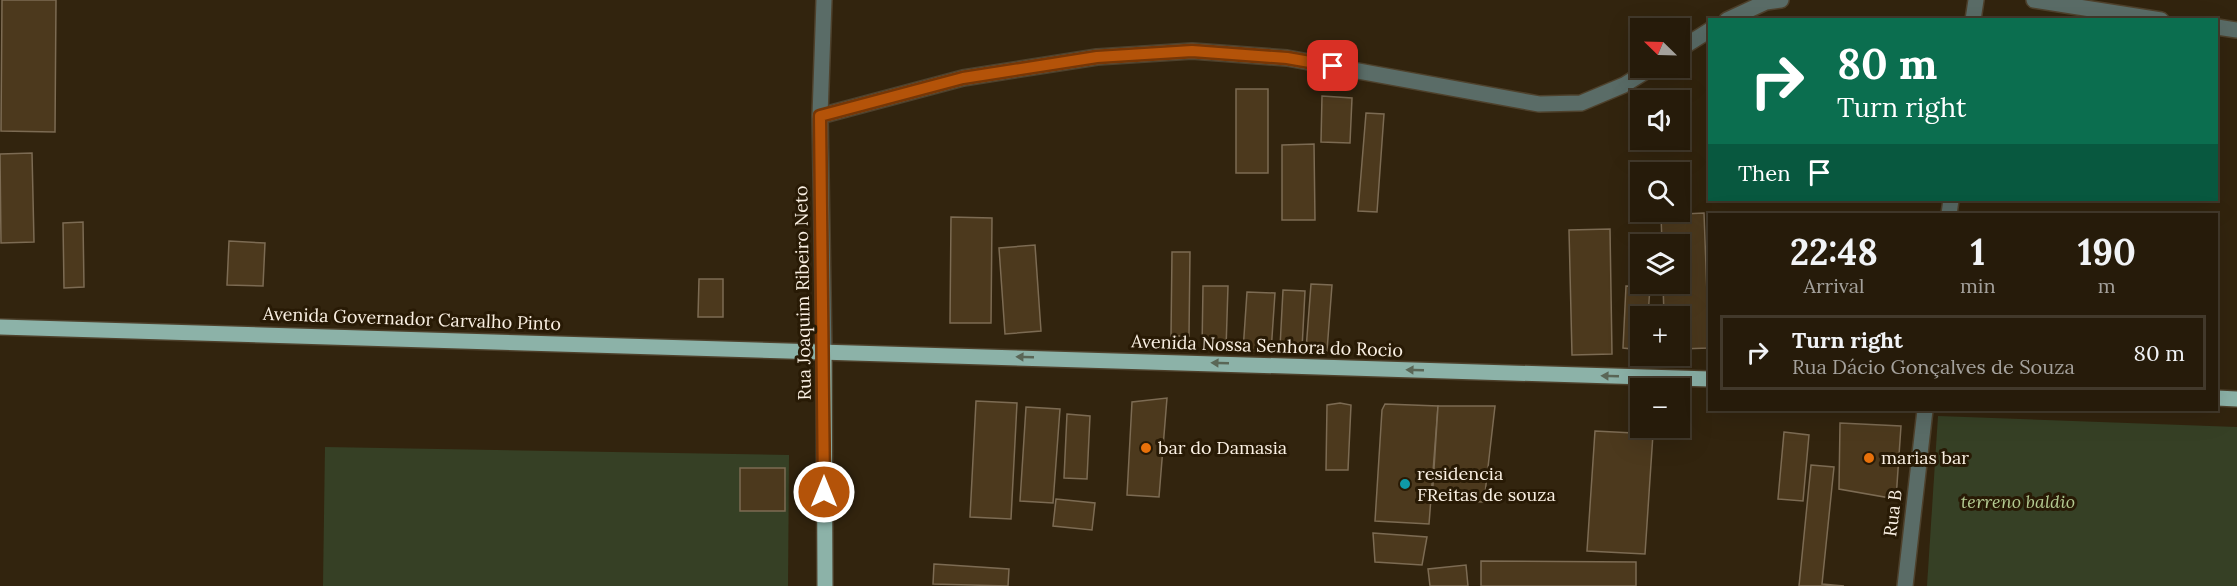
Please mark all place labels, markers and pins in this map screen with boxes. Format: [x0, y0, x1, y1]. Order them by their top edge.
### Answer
pin [1307, 40, 1358, 91]
place label: bar do Damasia [1158, 436, 1287, 459]
marker: bar do Damasia [1139, 441, 1153, 455]
place label: marias bar [1881, 446, 1969, 469]
marker: marias bar [1862, 451, 1876, 465]
place label: residencia FReitas de souza [1417, 462, 1556, 506]
marker: residencia FReitas de souza [1398, 477, 1412, 491]

